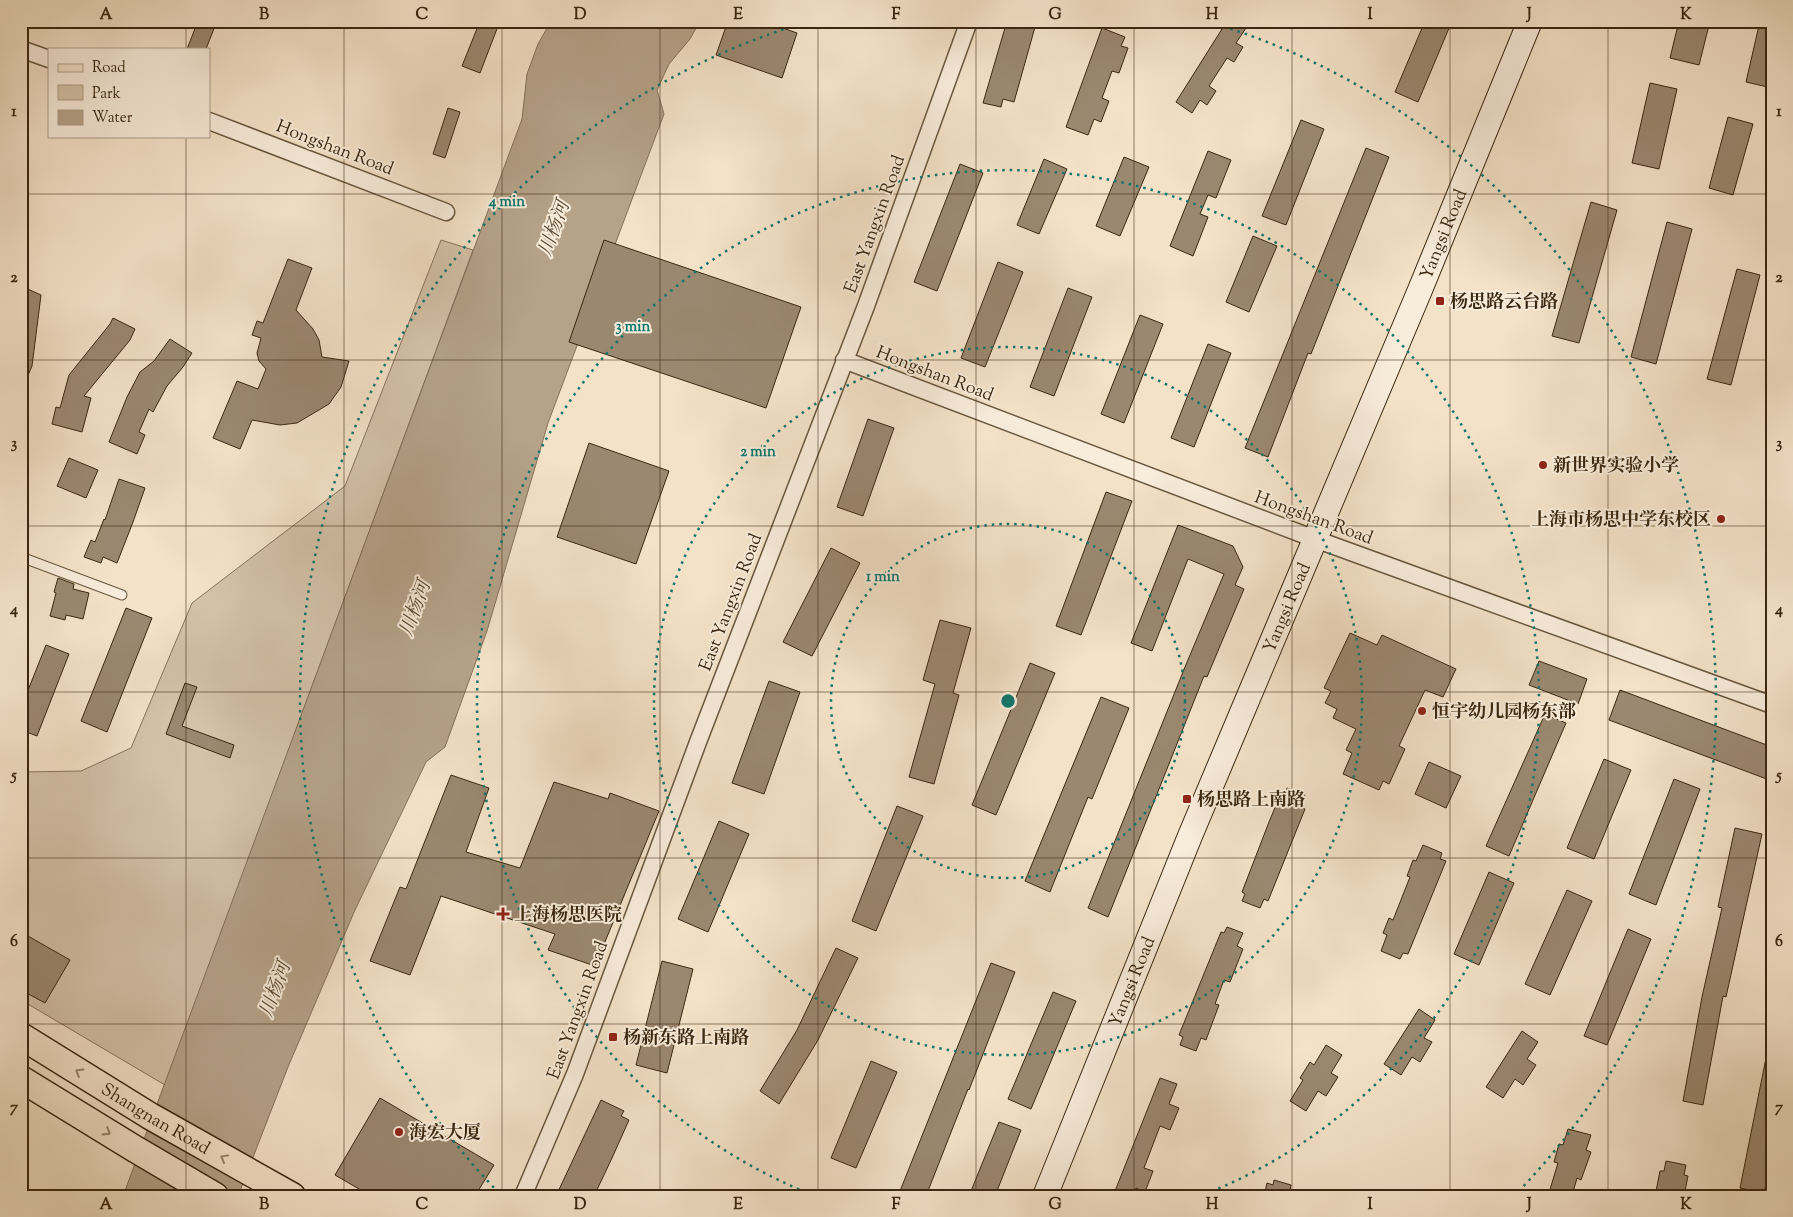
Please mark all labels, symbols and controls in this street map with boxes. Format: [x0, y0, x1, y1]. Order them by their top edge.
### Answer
text: A [100, 4, 113, 27]
text: B [259, 4, 269, 27]
text: C [416, 4, 429, 27]
text: D [574, 4, 587, 27]
text: E [733, 4, 743, 27]
text: F [892, 4, 901, 27]
text: G [1048, 4, 1062, 27]
text: H [1206, 4, 1219, 27]
text: I [1367, 4, 1373, 27]
text: J [1525, 4, 1532, 27]
text: K [1680, 4, 1692, 27]
legend [48, 48, 210, 138]
text: Road [92, 58, 126, 79]
text: Park [92, 84, 121, 105]
text: 1 [11, 101, 17, 124]
text: 1 [1776, 101, 1782, 124]
text: Water [92, 108, 133, 129]
street label: Hongshan Road [272, 114, 397, 183]
street label: East Yangxin Road [839, 152, 913, 297]
street label: Yangsi Road [1415, 186, 1475, 284]
text: 4 min [488, 192, 525, 213]
water label: 川杨河 [533, 195, 579, 260]
text: 2 [10, 267, 18, 290]
text: 2 [1775, 267, 1783, 290]
place label: 杨思路云台路 [1450, 290, 1558, 316]
marker: 杨思路云台路 [1434, 295, 1446, 307]
text: 3 min [616, 317, 651, 338]
street label: Hongshan Road [872, 340, 997, 409]
text: 3 [11, 433, 18, 456]
text: 3 [1776, 433, 1783, 456]
text: 2 min [740, 442, 776, 463]
place label: 新世界实验小学 [1553, 454, 1679, 480]
marker: 新世界实验小学 [1537, 459, 1549, 471]
street label: Hongshan Road [1251, 485, 1376, 552]
place label: 上海市杨思中学东校区 [1531, 508, 1711, 534]
marker: 上海市杨思中学东校区 [1715, 513, 1727, 525]
street label: East Yangxin Road [694, 530, 770, 675]
street label: Yangsi Road [1258, 559, 1319, 657]
text: 1 min [866, 567, 900, 588]
water label: 川杨河 [394, 575, 440, 640]
text: 4 [9, 599, 18, 622]
text: 4 [1774, 599, 1783, 622]
centre of rings [999, 692, 1017, 710]
place label: 恒宇幼儿园杨东部 [1432, 700, 1576, 726]
marker: 恒宇幼儿园杨东部 [1416, 705, 1428, 717]
text: 5 [9, 765, 17, 788]
text: 5 [1774, 765, 1782, 788]
place label: 杨思路上南路 [1197, 788, 1305, 814]
marker: 杨思路上南路 [1181, 793, 1193, 805]
place label: 上海杨思医院 [514, 903, 622, 929]
marker: 上海杨思医院 [496, 907, 510, 921]
text: 6 [10, 931, 18, 954]
text: 6 [1775, 931, 1783, 954]
street label: Yangsi Road [1103, 933, 1163, 1032]
street label: East Yangxin Road [542, 938, 616, 1083]
water label: 川杨河 [254, 956, 300, 1021]
place label: 杨新东路上南路 [623, 1026, 749, 1052]
marker: 杨新东路上南路 [607, 1031, 619, 1043]
one-way arrow [76, 1069, 85, 1078]
street label: Shangnan Road [95, 1078, 214, 1162]
text: 7 [10, 1097, 19, 1120]
text: 7 [1775, 1097, 1784, 1120]
place label: 海宏大厦 [409, 1121, 481, 1147]
one-way arrow [102, 1125, 111, 1135]
marker: 海宏大厦 [393, 1126, 405, 1138]
one-way arrow [221, 1154, 230, 1164]
text: A [100, 1194, 113, 1217]
text: B [259, 1194, 269, 1217]
text: C [416, 1194, 429, 1217]
text: D [574, 1194, 587, 1217]
text: E [733, 1194, 743, 1217]
text: F [892, 1194, 901, 1217]
text: G [1048, 1194, 1062, 1217]
text: H [1206, 1194, 1219, 1217]
text: I [1367, 1194, 1373, 1217]
text: J [1525, 1194, 1532, 1217]
text: K [1680, 1194, 1692, 1217]

